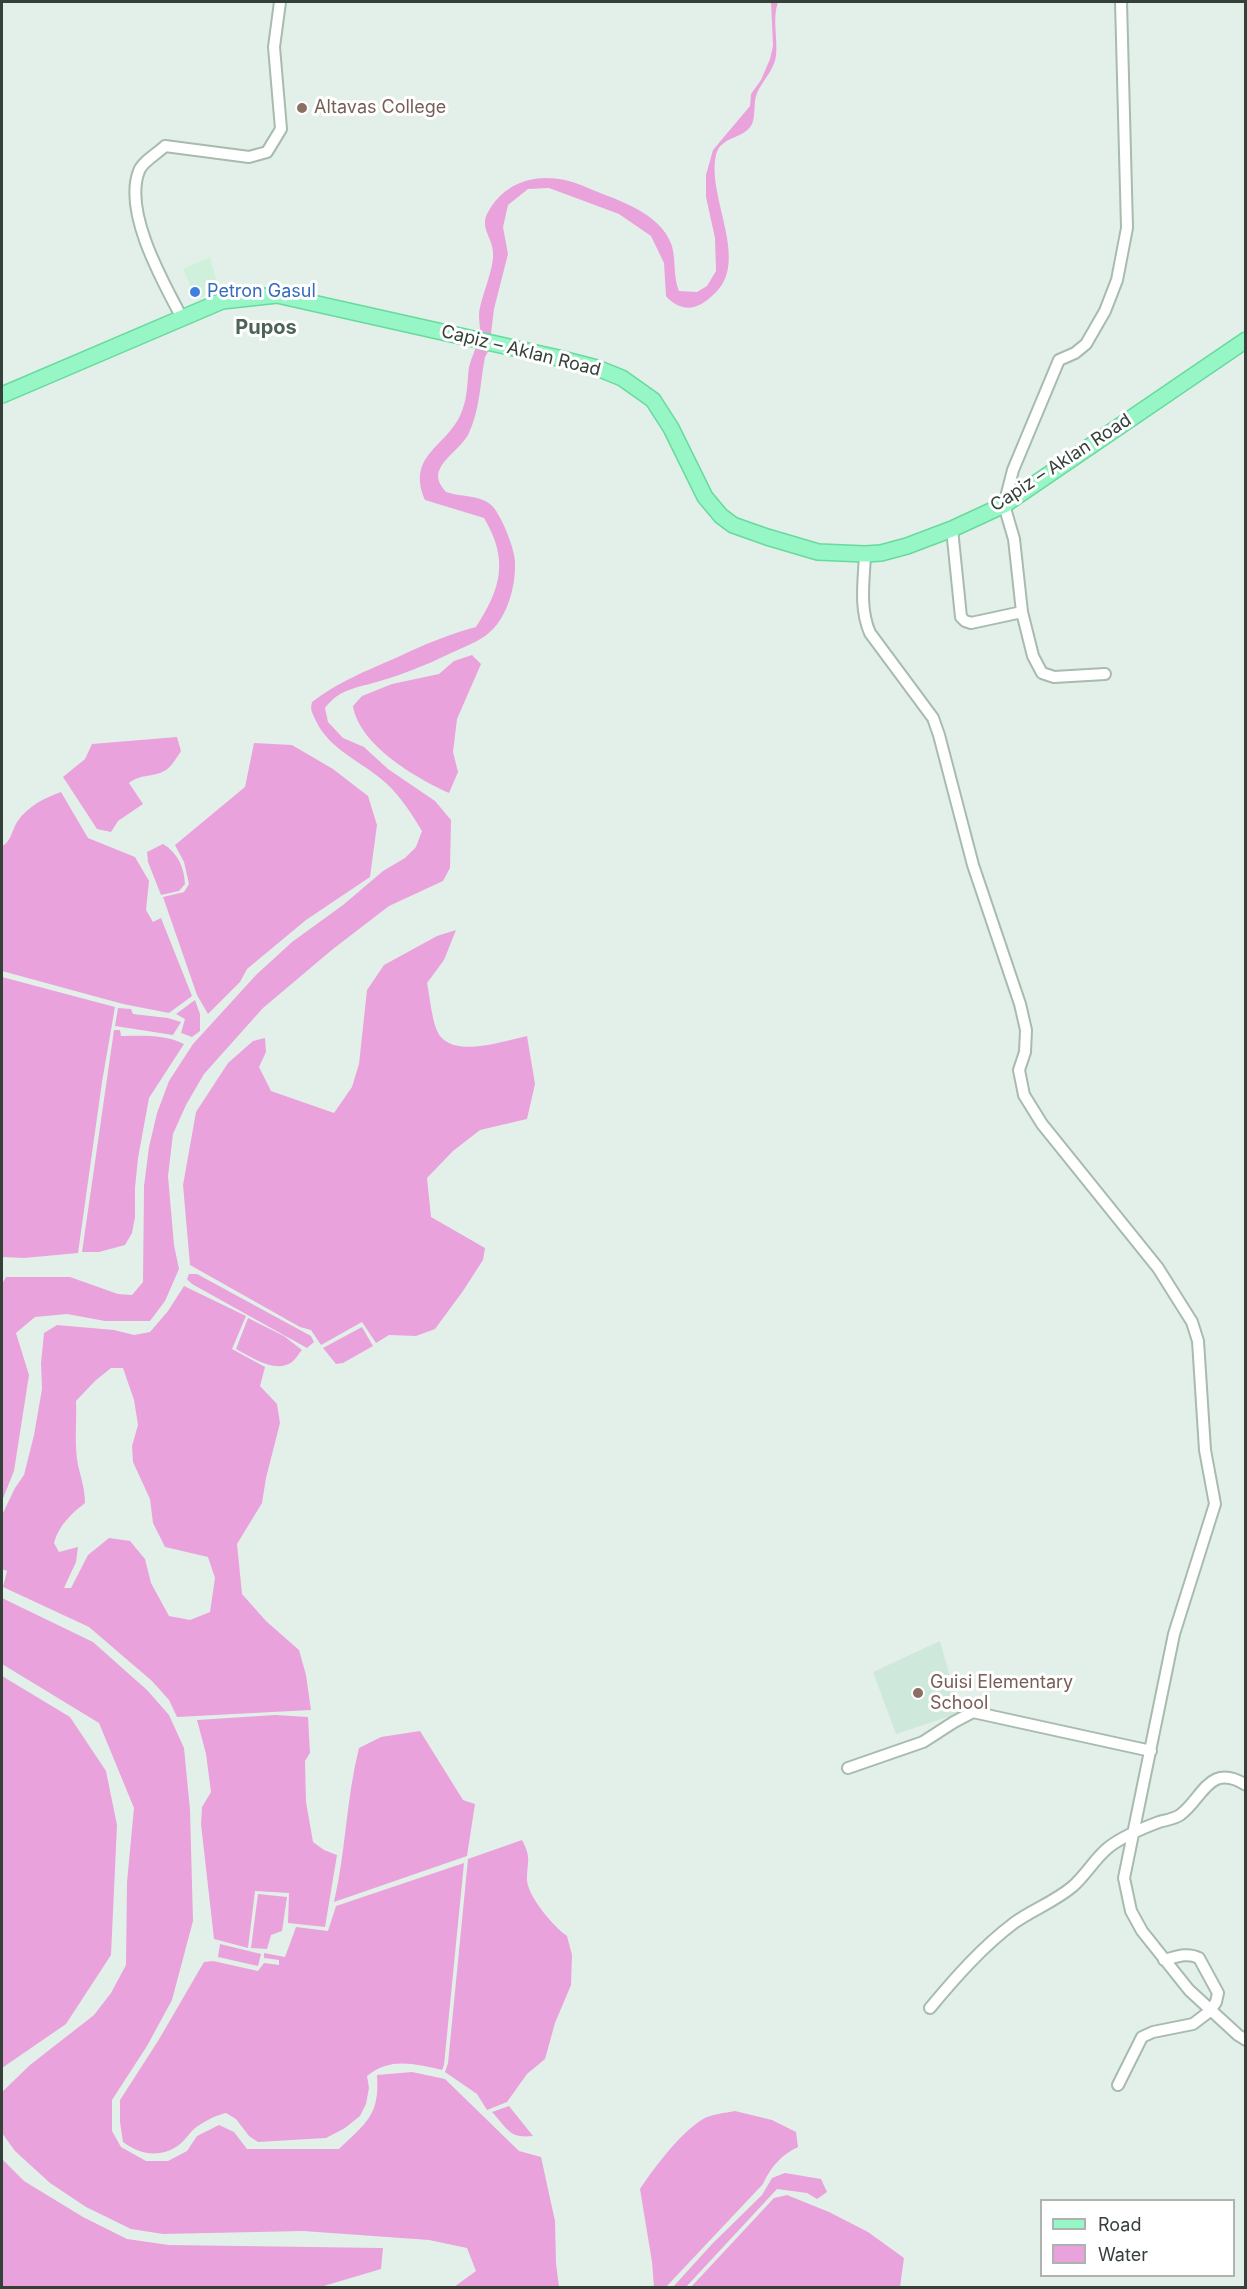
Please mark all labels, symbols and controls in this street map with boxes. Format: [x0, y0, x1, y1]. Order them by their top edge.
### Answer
place label: Altavas College [314, 97, 446, 119]
marker: Altavas College [295, 101, 309, 115]
place label: Petron Gasul [207, 281, 316, 303]
marker: Petron Gasul [188, 285, 202, 299]
district label: Pupos [235, 316, 297, 340]
street label: Capiz – Aklan Road [439, 321, 603, 381]
street label: Capiz – Aklan Road [987, 409, 1135, 517]
place label: Guisi Elementary School [930, 1672, 1073, 1714]
marker: Guisi Elementary School [911, 1686, 925, 1700]
legend [1040, 2199, 1235, 2277]
text: Road [1098, 2214, 1141, 2235]
text: Water [1098, 2244, 1148, 2265]

